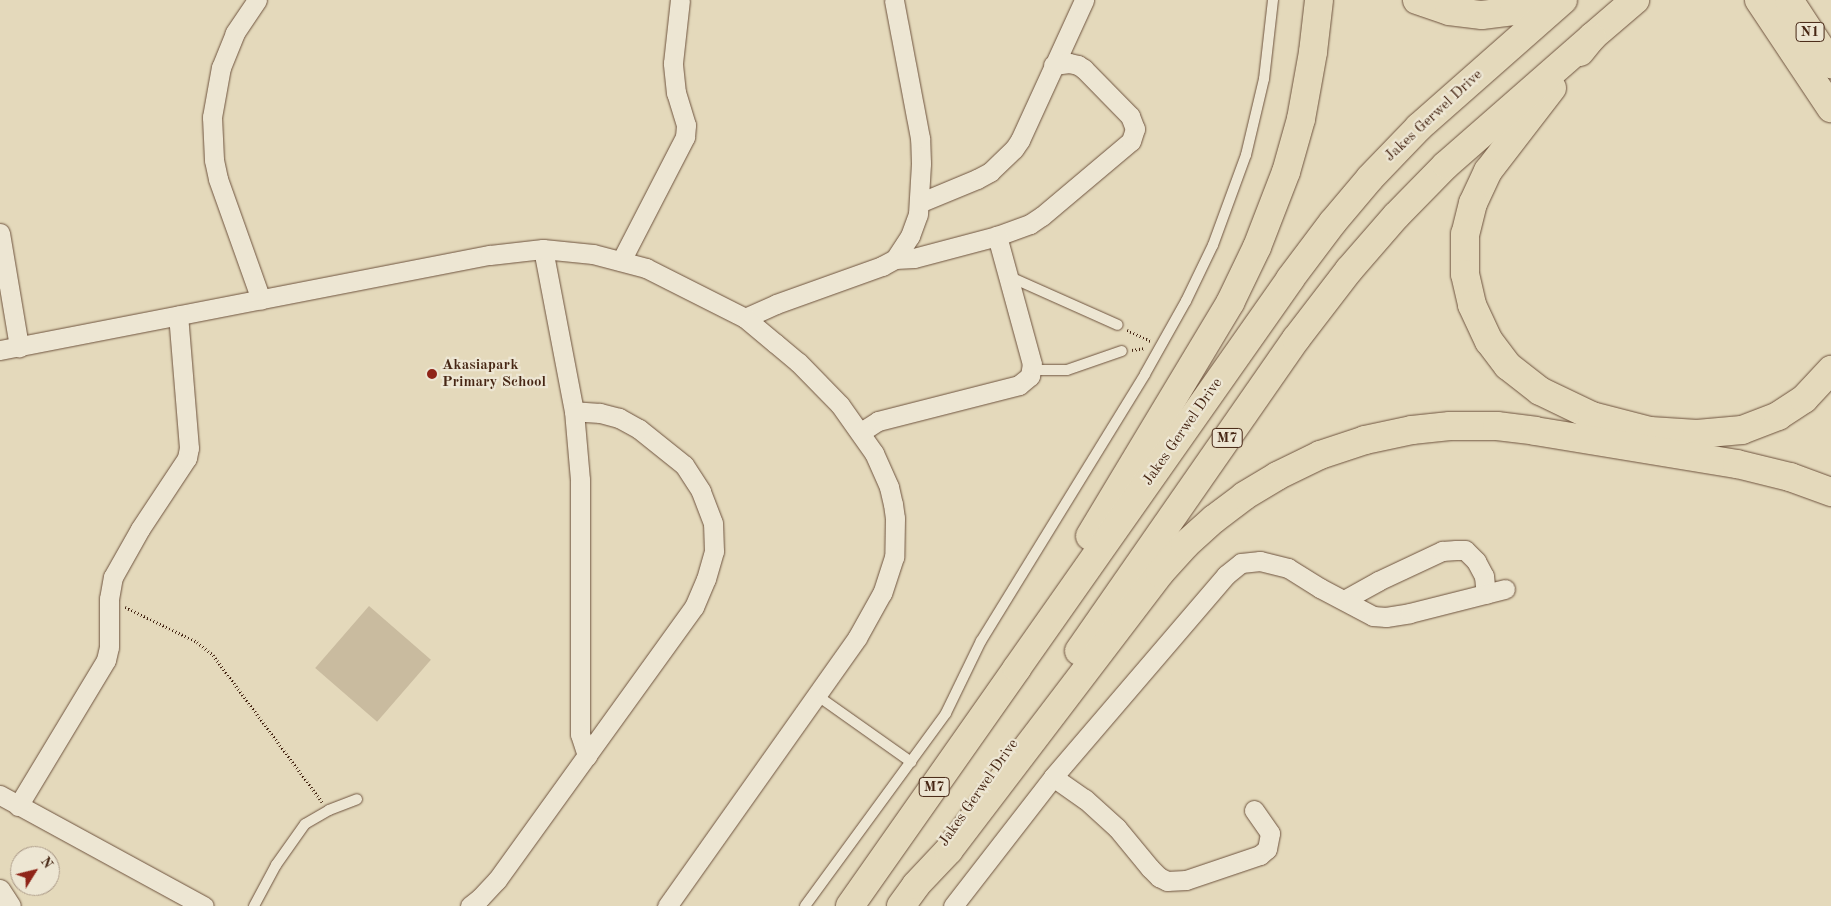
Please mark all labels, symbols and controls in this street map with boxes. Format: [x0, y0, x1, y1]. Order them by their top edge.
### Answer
road number: N1 [1795, 21, 1825, 44]
street label: Jakes Gerwel Drive [1381, 66, 1487, 166]
place label: Akasiapark Primary School [442, 356, 546, 391]
marker: Akasiapark Primary School [426, 368, 438, 380]
street label: Jakes Gerwel Drive [1139, 375, 1227, 489]
road number: M7 [1211, 426, 1243, 449]
street label: Jakes Gerwel Drive [935, 736, 1023, 850]
road number: M7 [918, 776, 950, 799]
north arrow [10, 846, 60, 896]
text: N [38, 854, 55, 871]

